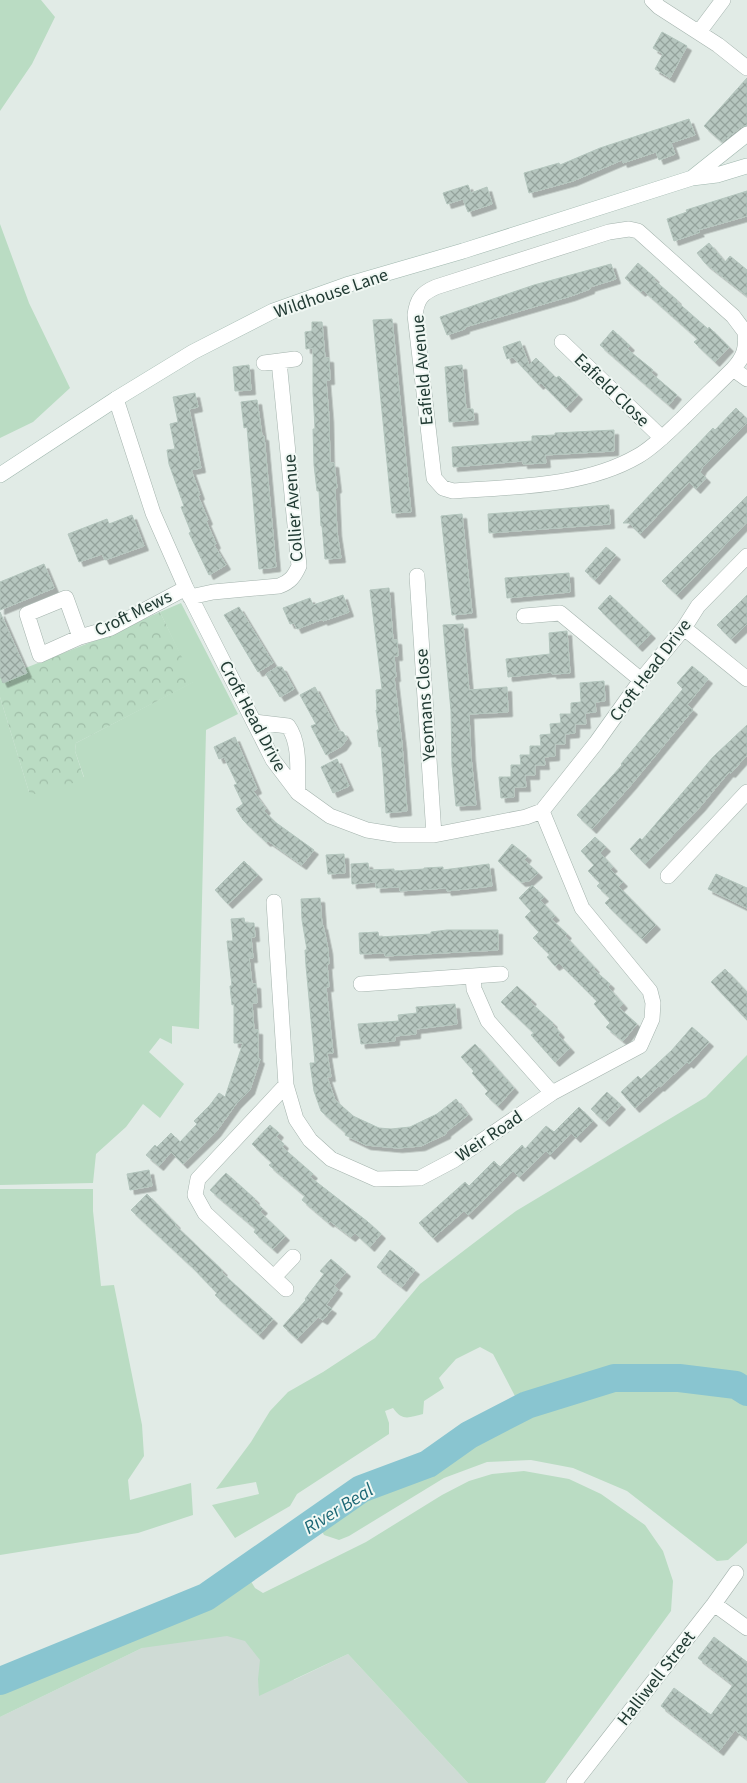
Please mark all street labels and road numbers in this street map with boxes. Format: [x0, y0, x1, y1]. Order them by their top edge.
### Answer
street label: Wildhouse Lane [271, 262, 392, 325]
street label: Eafield Avenue [405, 314, 440, 426]
street label: Eafield Close [568, 348, 655, 433]
street label: Collier Avenue [277, 453, 310, 563]
street label: Croft Mews [90, 584, 176, 643]
street label: Croft Head Drive [604, 614, 697, 727]
street label: Yeomans Close [409, 648, 442, 763]
street label: Croft Head Drive [213, 656, 292, 776]
street label: Weir Road [451, 1105, 528, 1168]
street label: Halliwell Street [611, 1626, 701, 1731]

